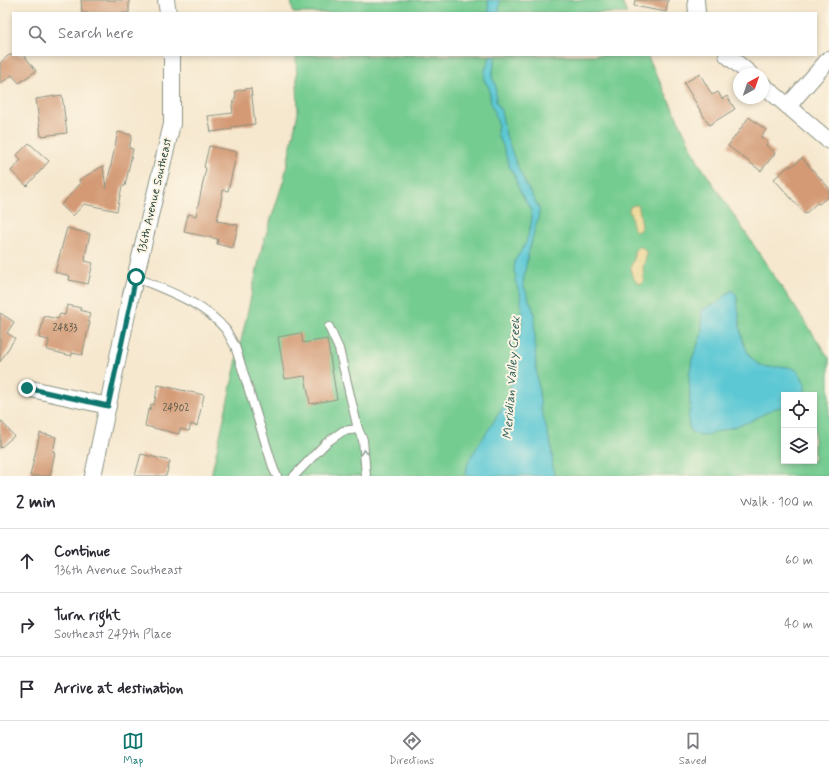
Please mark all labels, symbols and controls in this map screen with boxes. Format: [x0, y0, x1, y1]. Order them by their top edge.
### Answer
search box [12, 12, 817, 56]
icon: search [26, 23, 48, 45]
text: Search here [58, 24, 134, 44]
north arrow [733, 68, 769, 104]
street label: 136th Avenue Southeast [134, 136, 176, 256]
route start [127, 268, 145, 286]
water label: Meridian Valley Creek [499, 315, 525, 440]
house number: 24833 [52, 322, 78, 335]
route end [18, 379, 36, 397]
map controls [781, 392, 817, 464]
button: locate [781, 392, 817, 428]
house number: 24902 [162, 402, 190, 415]
button: layers [781, 428, 817, 464]
one-way arrow [360, 449, 369, 455]
text: 2 min [16, 491, 56, 513]
text: Walk · 100 m [740, 494, 813, 511]
text: Continue [54, 542, 110, 562]
icon: ahead [16, 550, 38, 572]
text: 60 m [785, 552, 813, 569]
text: 136th Avenue Southeast [54, 562, 182, 579]
text: Turn right [54, 606, 121, 626]
icon: right [16, 614, 38, 636]
text: 40 m [784, 616, 813, 633]
text: Southeast 249th Place [54, 626, 172, 643]
icon: arrive [16, 678, 38, 700]
text: Arrive at destination [54, 679, 183, 699]
tab: Map [122, 730, 144, 768]
tab: Directions [389, 730, 434, 768]
tab: Saved [679, 730, 707, 768]

